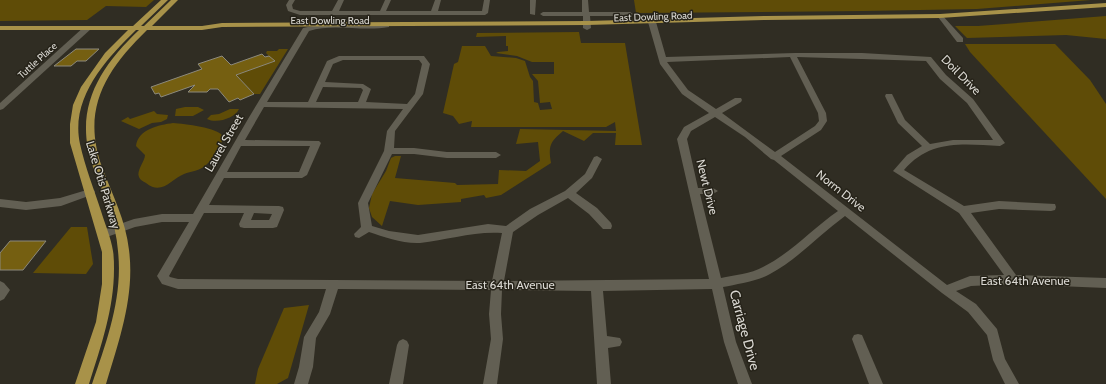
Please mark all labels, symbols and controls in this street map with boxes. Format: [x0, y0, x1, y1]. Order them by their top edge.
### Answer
street label: East Dowling Road [613, 9, 693, 24]
street label: East Dowling Road [290, 14, 370, 27]
street label: Tuttle Place [15, 39, 60, 81]
street label: Doil Drive [938, 52, 984, 98]
street label: Laurel Street [201, 111, 246, 174]
street label: Lake Otis Parkway [83, 139, 124, 231]
street label: Newt Drive [693, 158, 722, 216]
street label: Norm Drive [814, 167, 869, 215]
street label: East 64th Avenue [980, 273, 1070, 288]
street label: East 64th Avenue [465, 277, 555, 292]
street label: Carriage Drive [726, 288, 764, 372]

